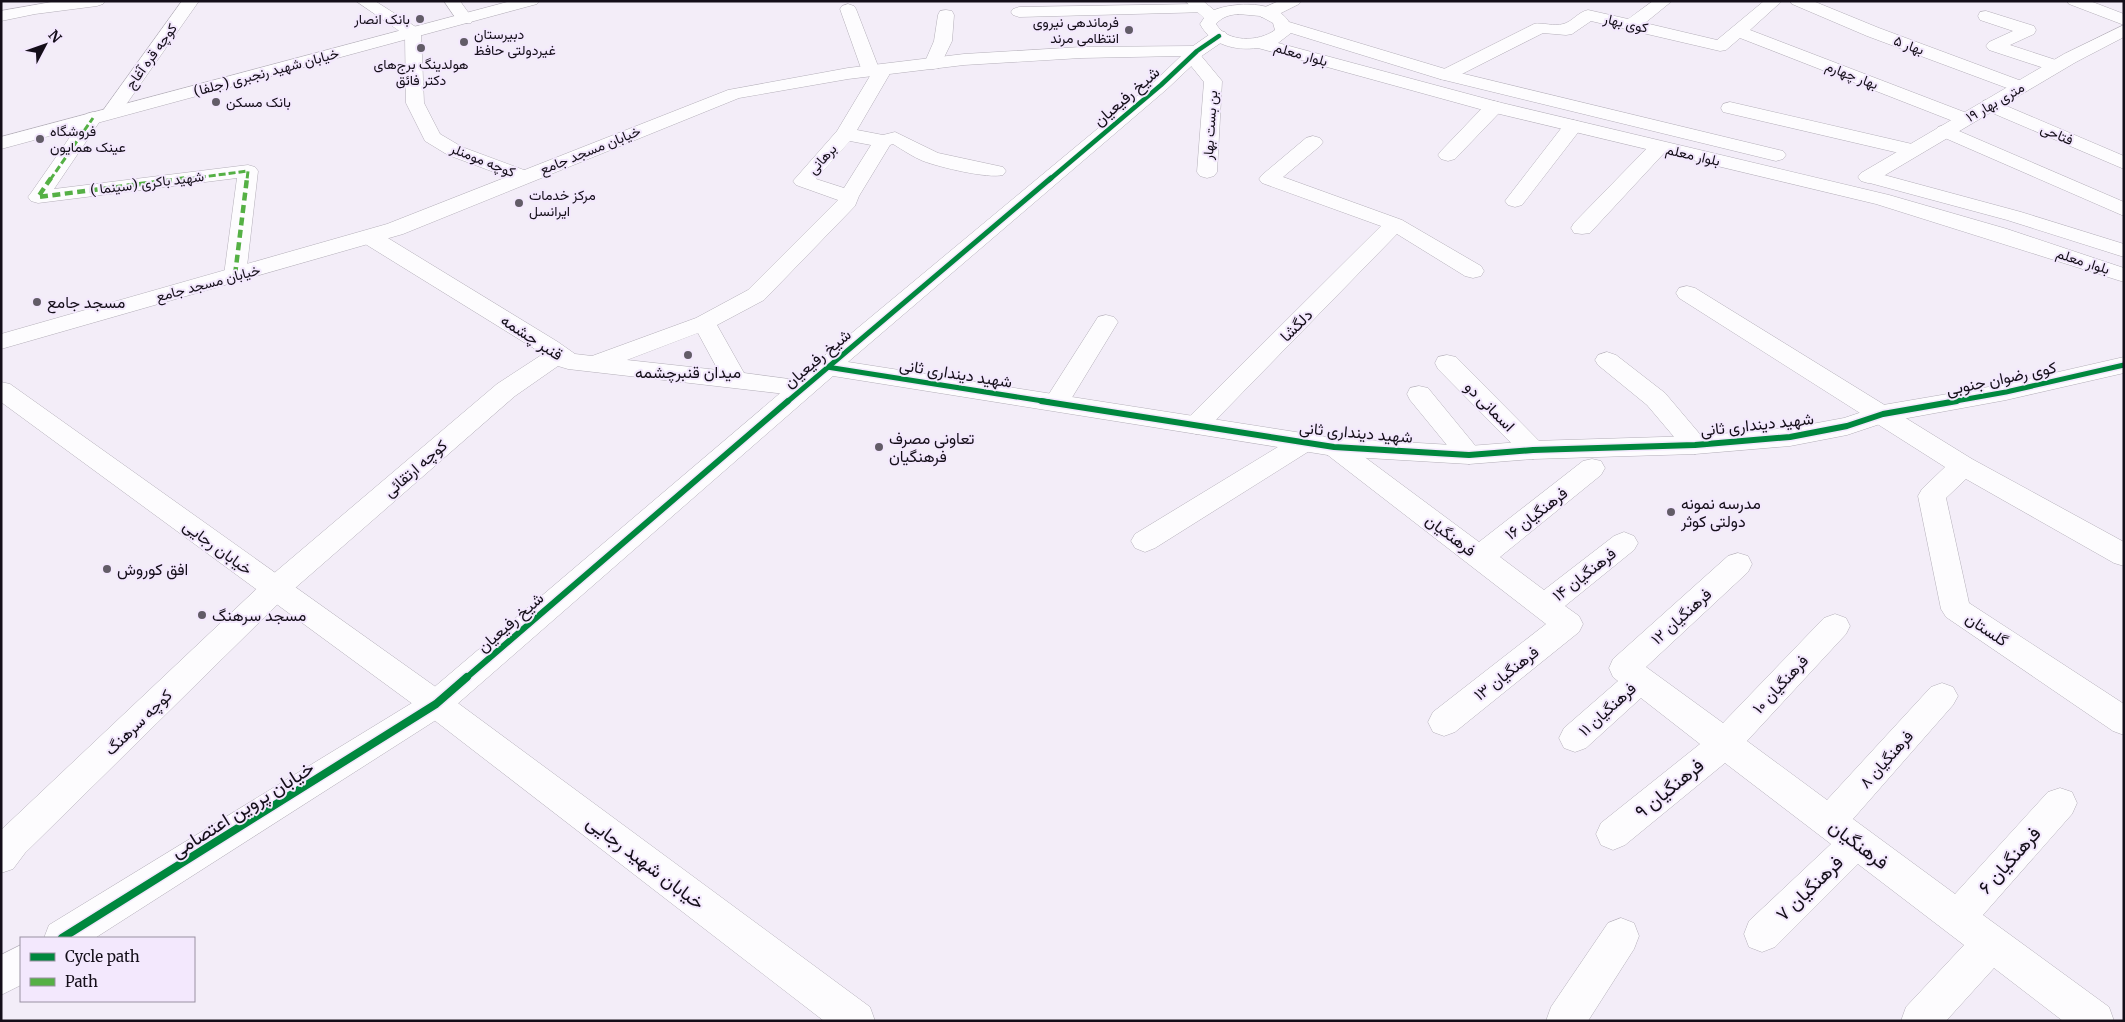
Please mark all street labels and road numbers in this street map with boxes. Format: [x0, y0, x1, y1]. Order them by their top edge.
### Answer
street label: کوی بهار [1601, 9, 1650, 37]
street label: کوچه قره آغاج [121, 20, 182, 93]
street label: بهار ۵ [1891, 31, 1927, 59]
street label: بلوار معلم [1272, 38, 1330, 70]
street label: خیابان شهید رنجبری (جلفا) [191, 44, 341, 100]
street label: بهار چهارم [1823, 57, 1881, 94]
street label: شیخ رفیعیان [1089, 62, 1165, 132]
street label: ۱۹ متری بهار [1962, 78, 2028, 126]
street label: بن بست بهار [1199, 90, 1221, 161]
street label: فتاحی [2038, 119, 2076, 149]
street label: خیابان مسجد جامع [537, 122, 644, 180]
street label: کوچه مومنلر [447, 139, 518, 182]
street label: برهانی [804, 140, 840, 178]
street label: بلوار معلم [1664, 140, 1722, 170]
street label: شهید باکری (سینما ) [89, 167, 205, 199]
street label: بلوار معلم [2054, 244, 2112, 278]
street label: خیابان مسجد جامع [154, 260, 263, 308]
street label: دلگشا [1275, 304, 1317, 346]
street label: قنبر چشمه [496, 310, 567, 366]
street label: شیخ رفیعیان [779, 324, 856, 393]
street label: شهید دینداری ثانی [898, 354, 1014, 393]
street label: کوی رضوان جنوبی [1944, 357, 2058, 400]
street label: اسمانی دو [1460, 377, 1519, 436]
street label: شهید دینداری ثانی [1699, 408, 1815, 441]
street label: شهید دینداری ثانی [1298, 417, 1414, 448]
street label: کوچه ارتقائی [379, 435, 452, 503]
street label: فرهنگیان ۱۶ [1501, 482, 1572, 544]
street label: فرهنگیان [1421, 510, 1480, 561]
street label: خیابان رجایی [179, 515, 257, 580]
street label: فرهنگیان ۱۴ [1548, 543, 1620, 606]
street label: فرهنگیان ۱۲ [1647, 584, 1716, 649]
street label: شیخ رفیعیان [473, 588, 549, 658]
street label: گلستان [1962, 608, 2012, 650]
street label: فرهنگیان ۱۳ [1470, 642, 1543, 705]
street label: فرهنگیان ۱۰ [1748, 651, 1813, 718]
street label: فرهنگیان ۱۱ [1574, 678, 1641, 741]
street label: کوچه سرهنگ [100, 685, 177, 761]
street label: فرهنگیان ۸ [1855, 726, 1918, 793]
street label: فرهنگیان ۹ [1629, 753, 1709, 823]
street label: خیابان پروین اعتصامی [166, 755, 319, 864]
street label: خیابان شهید رجایی [582, 810, 710, 914]
street label: فرهنگیان [1824, 814, 1894, 874]
street label: فرهنگیان ۶ [1973, 821, 2045, 899]
street label: فرهنگیان ۷ [1770, 850, 1848, 926]

